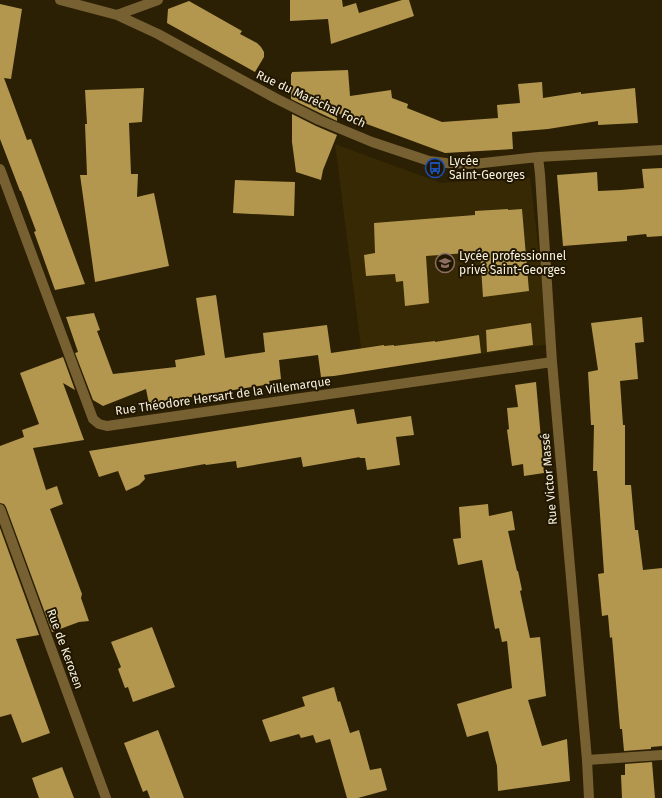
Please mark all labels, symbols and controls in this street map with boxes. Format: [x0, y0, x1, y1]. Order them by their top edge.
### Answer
street label: Rue du Maréchal Foch [254, 67, 368, 131]
place label: Lycée Saint-Georges [449, 154, 525, 182]
bus stop icon: Lycée Saint-Georges [424, 157, 446, 179]
place label: Lycée professionnel privé Saint-Georges [459, 249, 567, 277]
school or university icon: Lycée professionnel privé Saint-Georges [434, 252, 456, 274]
street label: Rue Théodore Hersart de la Villemarque [114, 374, 332, 418]
street label: Rue Victor Massé [538, 433, 560, 525]
street label: Rue de Kerozen [44, 607, 86, 691]

